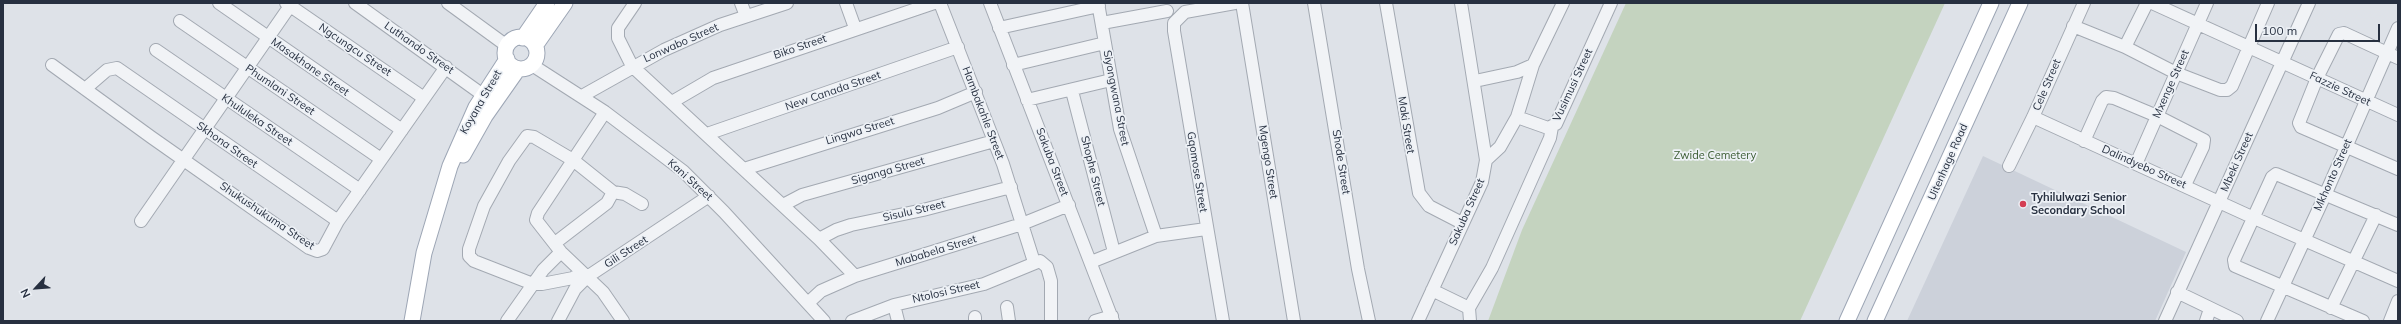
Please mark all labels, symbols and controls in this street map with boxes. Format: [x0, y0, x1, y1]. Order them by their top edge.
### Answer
scale bar [2257, 16, 2382, 42]
street label: Luthando Street [382, 19, 456, 77]
street label: Ngcungcu Street [316, 21, 394, 79]
street label: Lonwabo Street [641, 21, 721, 65]
text: 100 m [2262, 23, 2297, 38]
street label: Biko Street [772, 32, 828, 62]
street label: Masakhane Street [268, 35, 352, 99]
street label: Vusimusi Street [1550, 46, 1596, 124]
street label: Mxenge Street [2150, 48, 2192, 120]
street label: Siyongwana Street [1100, 49, 1132, 147]
street label: Cele Street [2030, 57, 2064, 113]
street label: Phumlani Street [243, 62, 317, 118]
street label: Hambakahle Street [959, 65, 1007, 161]
street label: Koyana Street [457, 68, 505, 136]
street label: New Canada Street [784, 68, 882, 114]
street label: Fazzie Street [2307, 69, 2373, 109]
street label: Khululeka Street [219, 91, 295, 149]
street label: Maki Street [1395, 96, 1417, 154]
street label: Lingwa Street [824, 114, 896, 148]
street label: Skhona Street [194, 119, 260, 171]
street label: Uitenhage Road [1925, 122, 1971, 202]
street label: Mgengo Street [1256, 124, 1280, 200]
street label: Sakuba Street [1033, 126, 1071, 198]
street label: Shode Street [1329, 129, 1353, 195]
street label: Mbeki Street [2218, 130, 2256, 194]
street label: Gqomose Street [1184, 131, 1210, 213]
street label: Shophe Street [1078, 135, 1108, 207]
street label: Mkhonto Street [2311, 137, 2355, 213]
street label: Dalindyebo Street [2100, 142, 2188, 192]
park label: Zwide Cemetery [1674, 149, 1756, 163]
street label: Siganga Street [850, 154, 926, 188]
street label: Kani Street [665, 156, 715, 204]
street label: Sakuba Street [1446, 176, 1488, 248]
street label: Shukushukuma Street [217, 179, 317, 253]
place label: Tyhilulwazi Senior Secondary School [2031, 191, 2126, 217]
street label: Sisulu Street [882, 197, 946, 225]
marker: Tyhilulwazi Senior Secondary School [2018, 199, 2028, 209]
street label: Mababela Street [894, 232, 978, 270]
street label: Gili Street [602, 233, 650, 271]
north arrow [16, 268, 56, 308]
street label: Ntolosi Street [911, 278, 981, 306]
text: N [17, 286, 33, 300]

